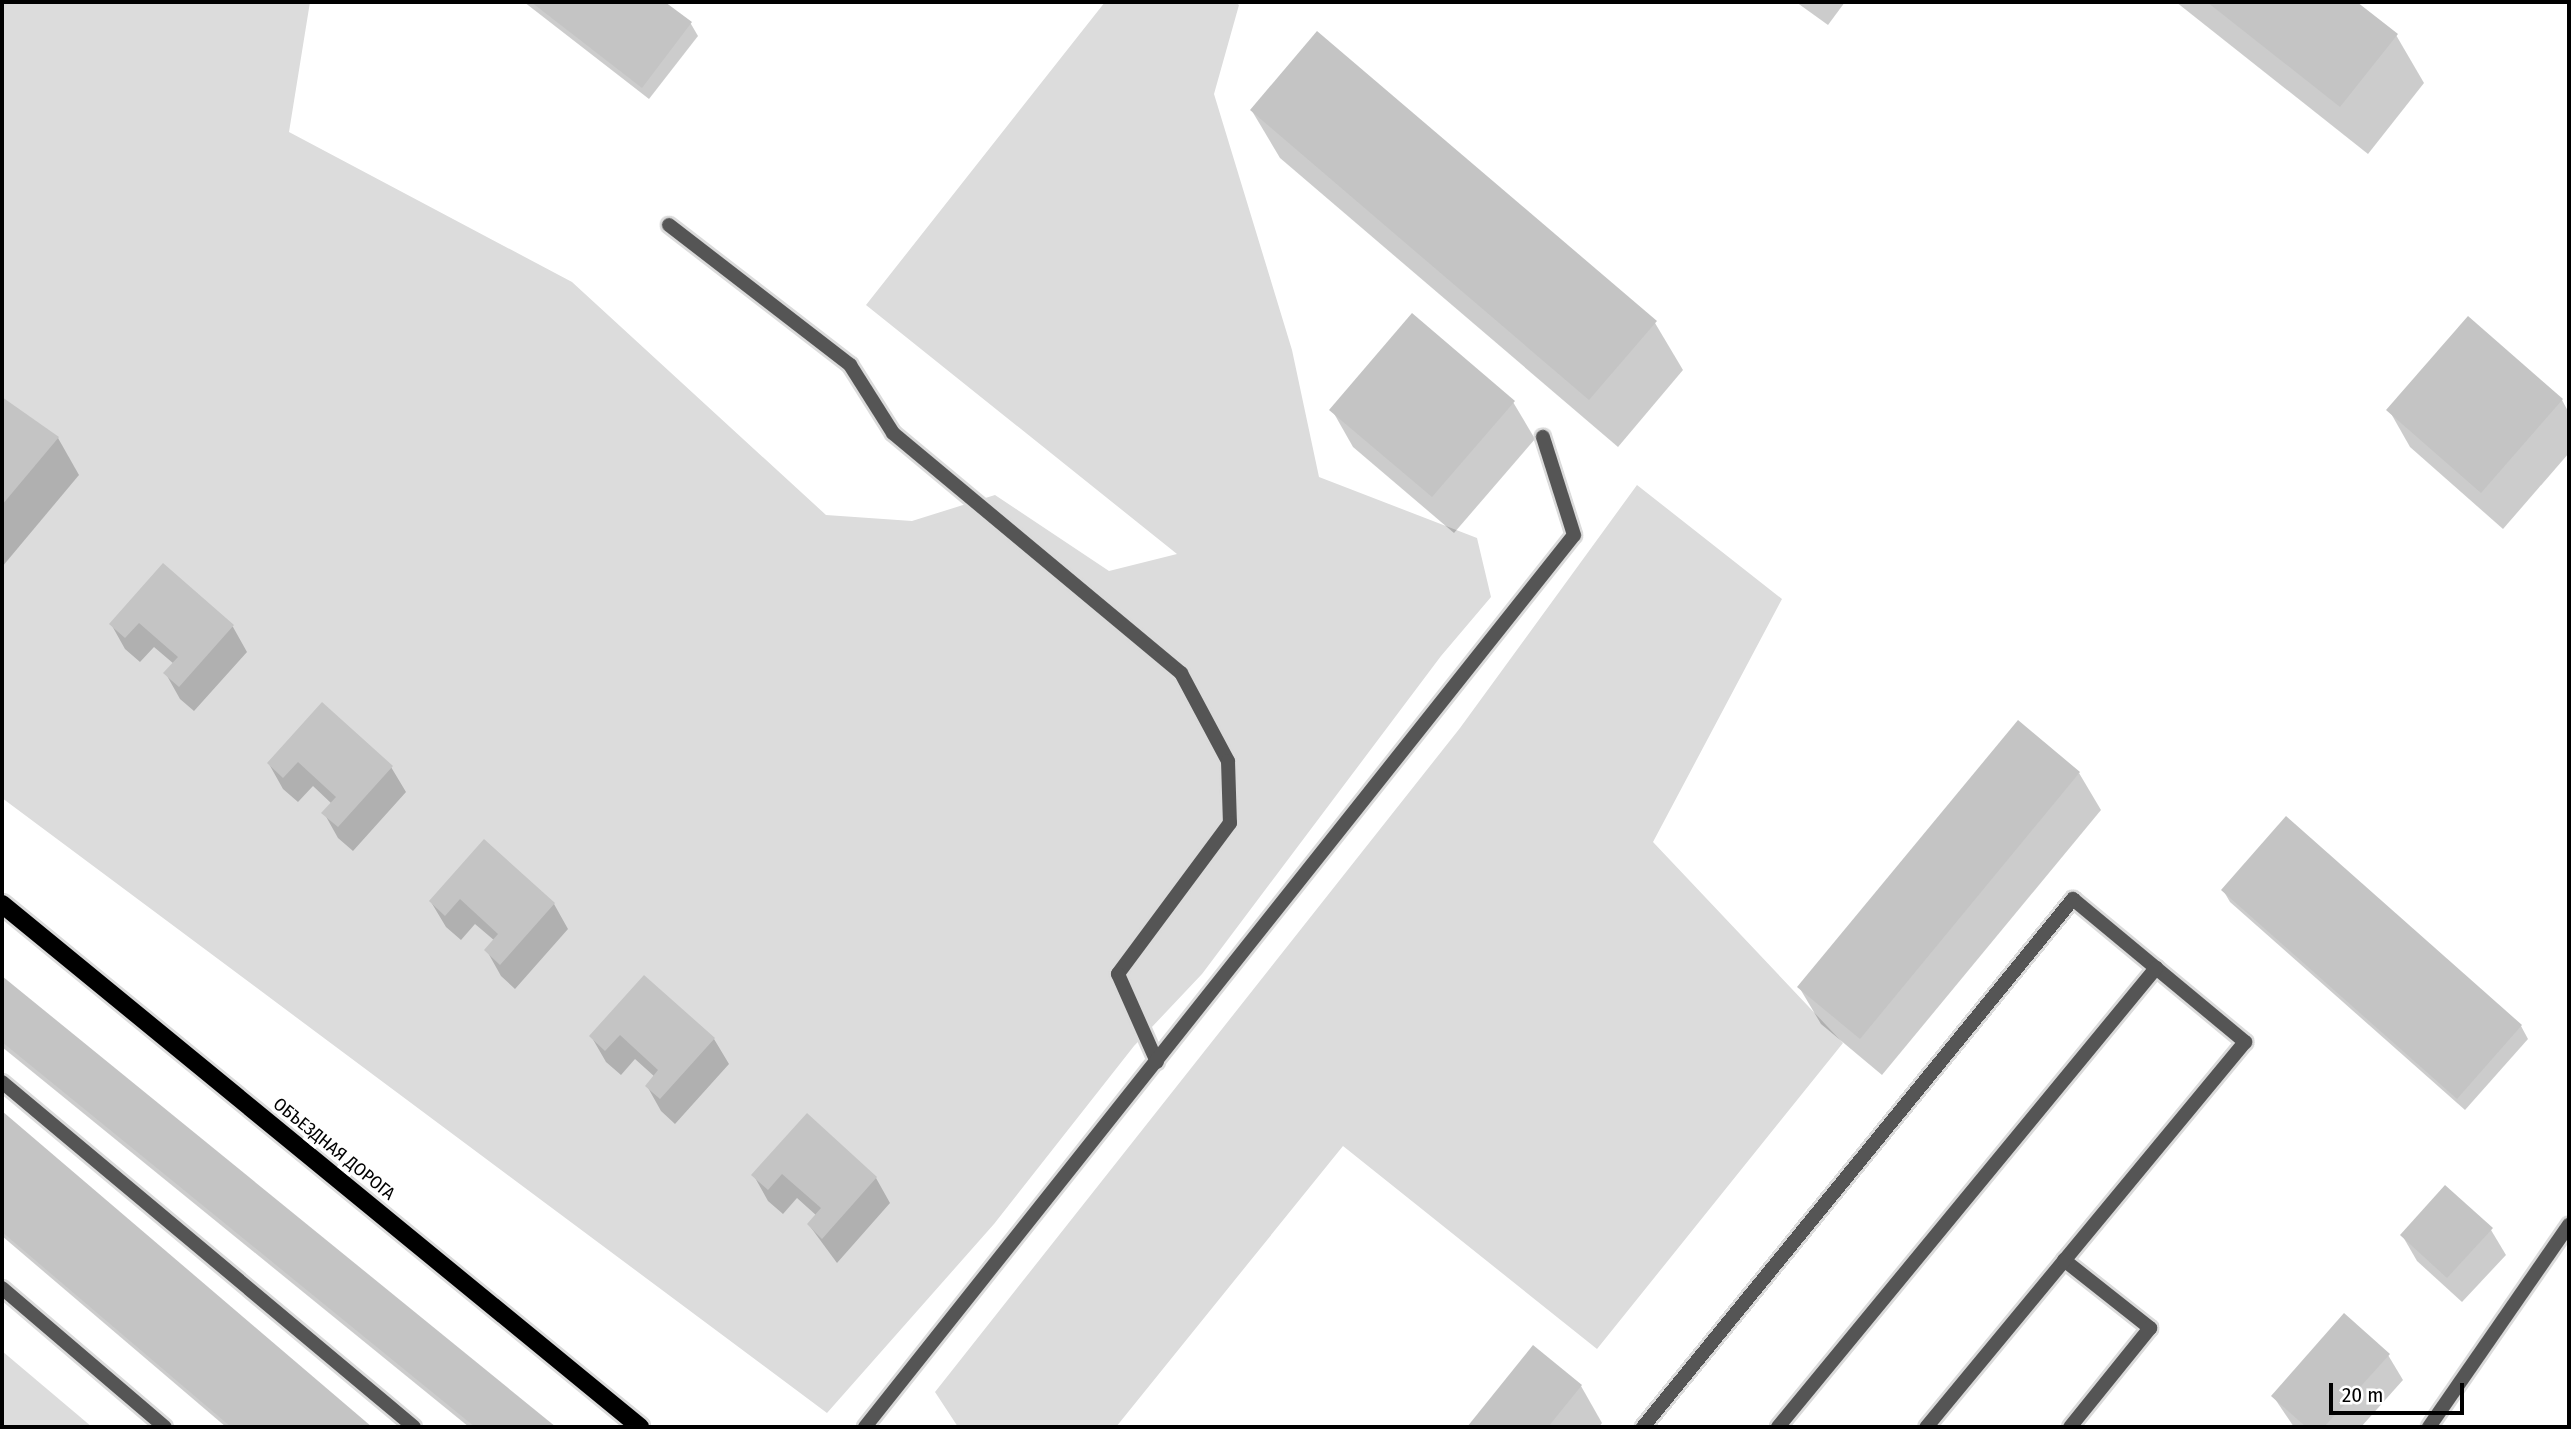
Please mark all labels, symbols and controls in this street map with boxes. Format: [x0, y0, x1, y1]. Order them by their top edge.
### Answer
street label: ОБЪЕЗДНАЯ ДОРОГА [269, 1093, 399, 1205]
scale bar [2333, 1370, 2468, 1414]
text: 20 m [2342, 1382, 2383, 1408]

